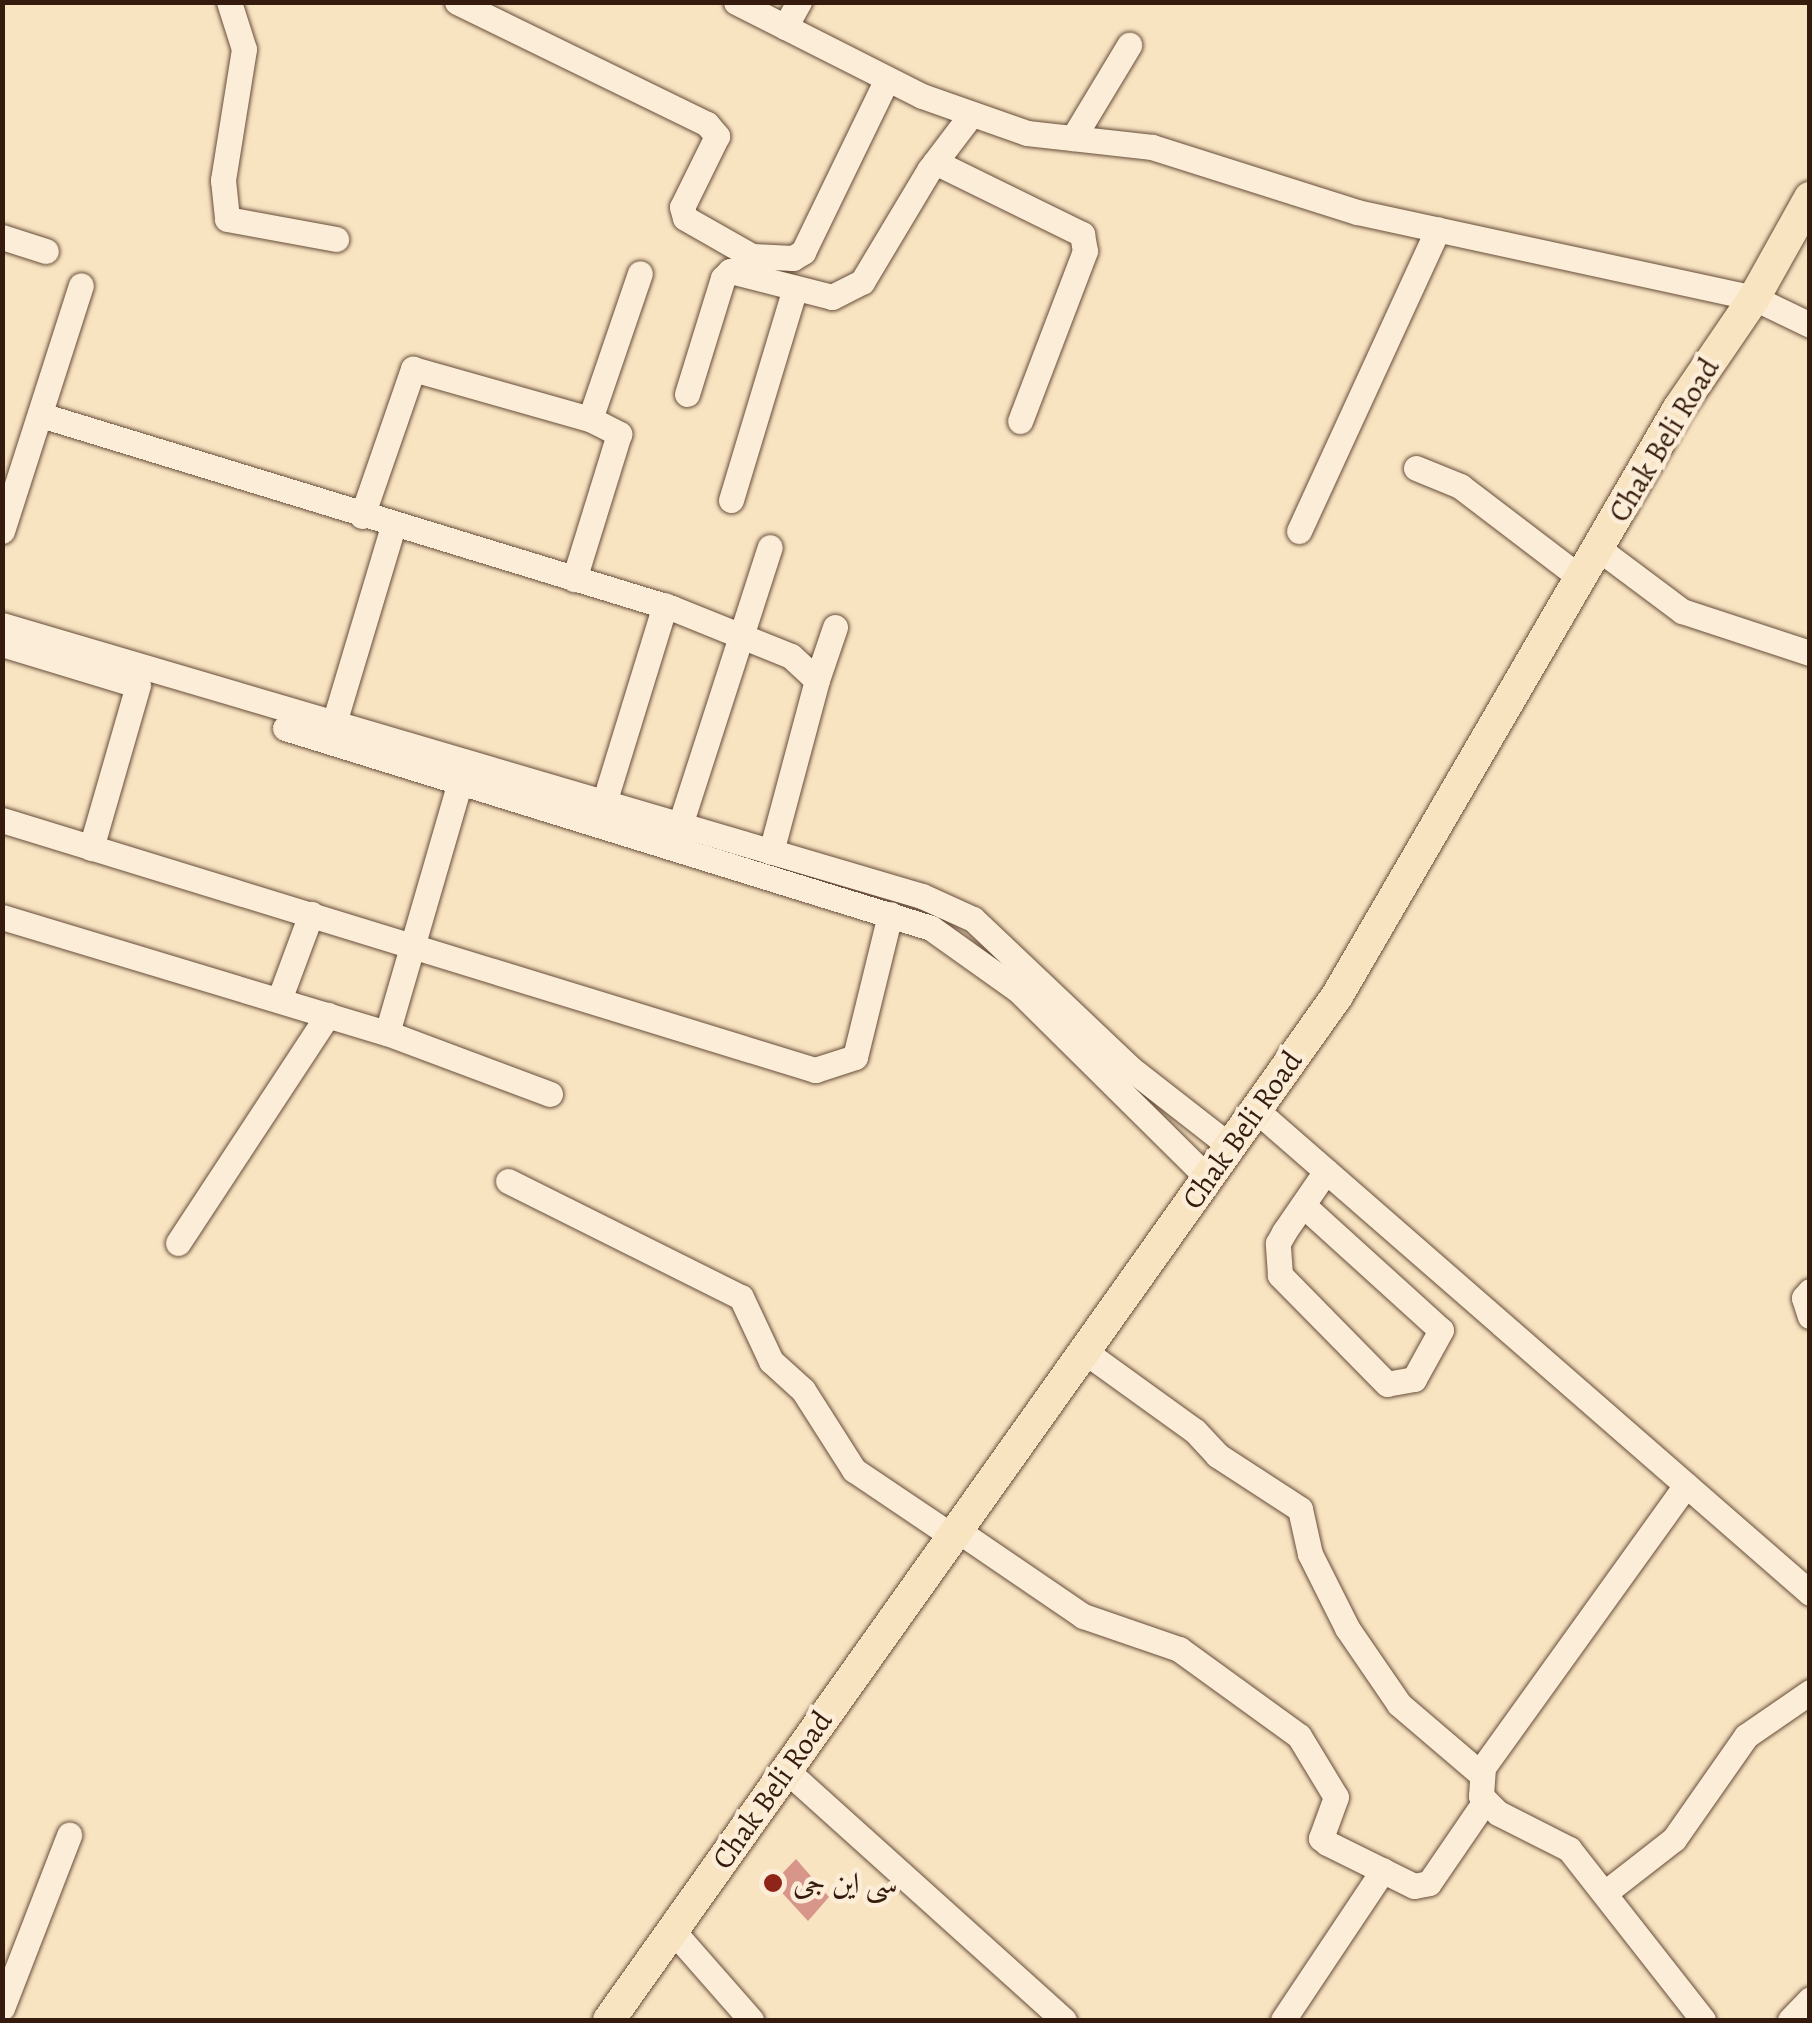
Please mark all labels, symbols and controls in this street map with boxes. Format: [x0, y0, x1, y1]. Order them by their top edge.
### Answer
street label: Chak Beli Road [1601, 352, 1727, 528]
street label: Chak Beli Road [1174, 1044, 1310, 1216]
street label: Chak Beli Road [704, 1704, 840, 1876]
place label: سی این جی [793, 1865, 898, 1901]
marker: سی این جی [762, 1872, 784, 1894]

